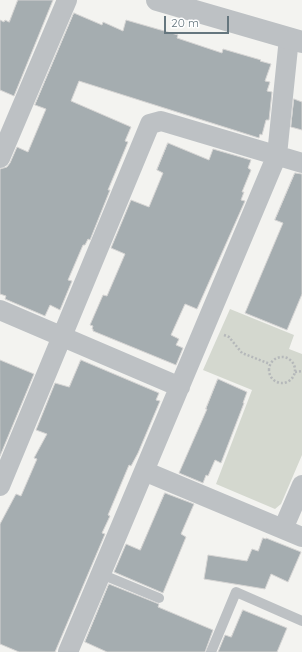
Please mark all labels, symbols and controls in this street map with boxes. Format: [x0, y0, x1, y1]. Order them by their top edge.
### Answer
scale bar [166, 8, 231, 34]
text: 20 m [171, 15, 199, 30]

